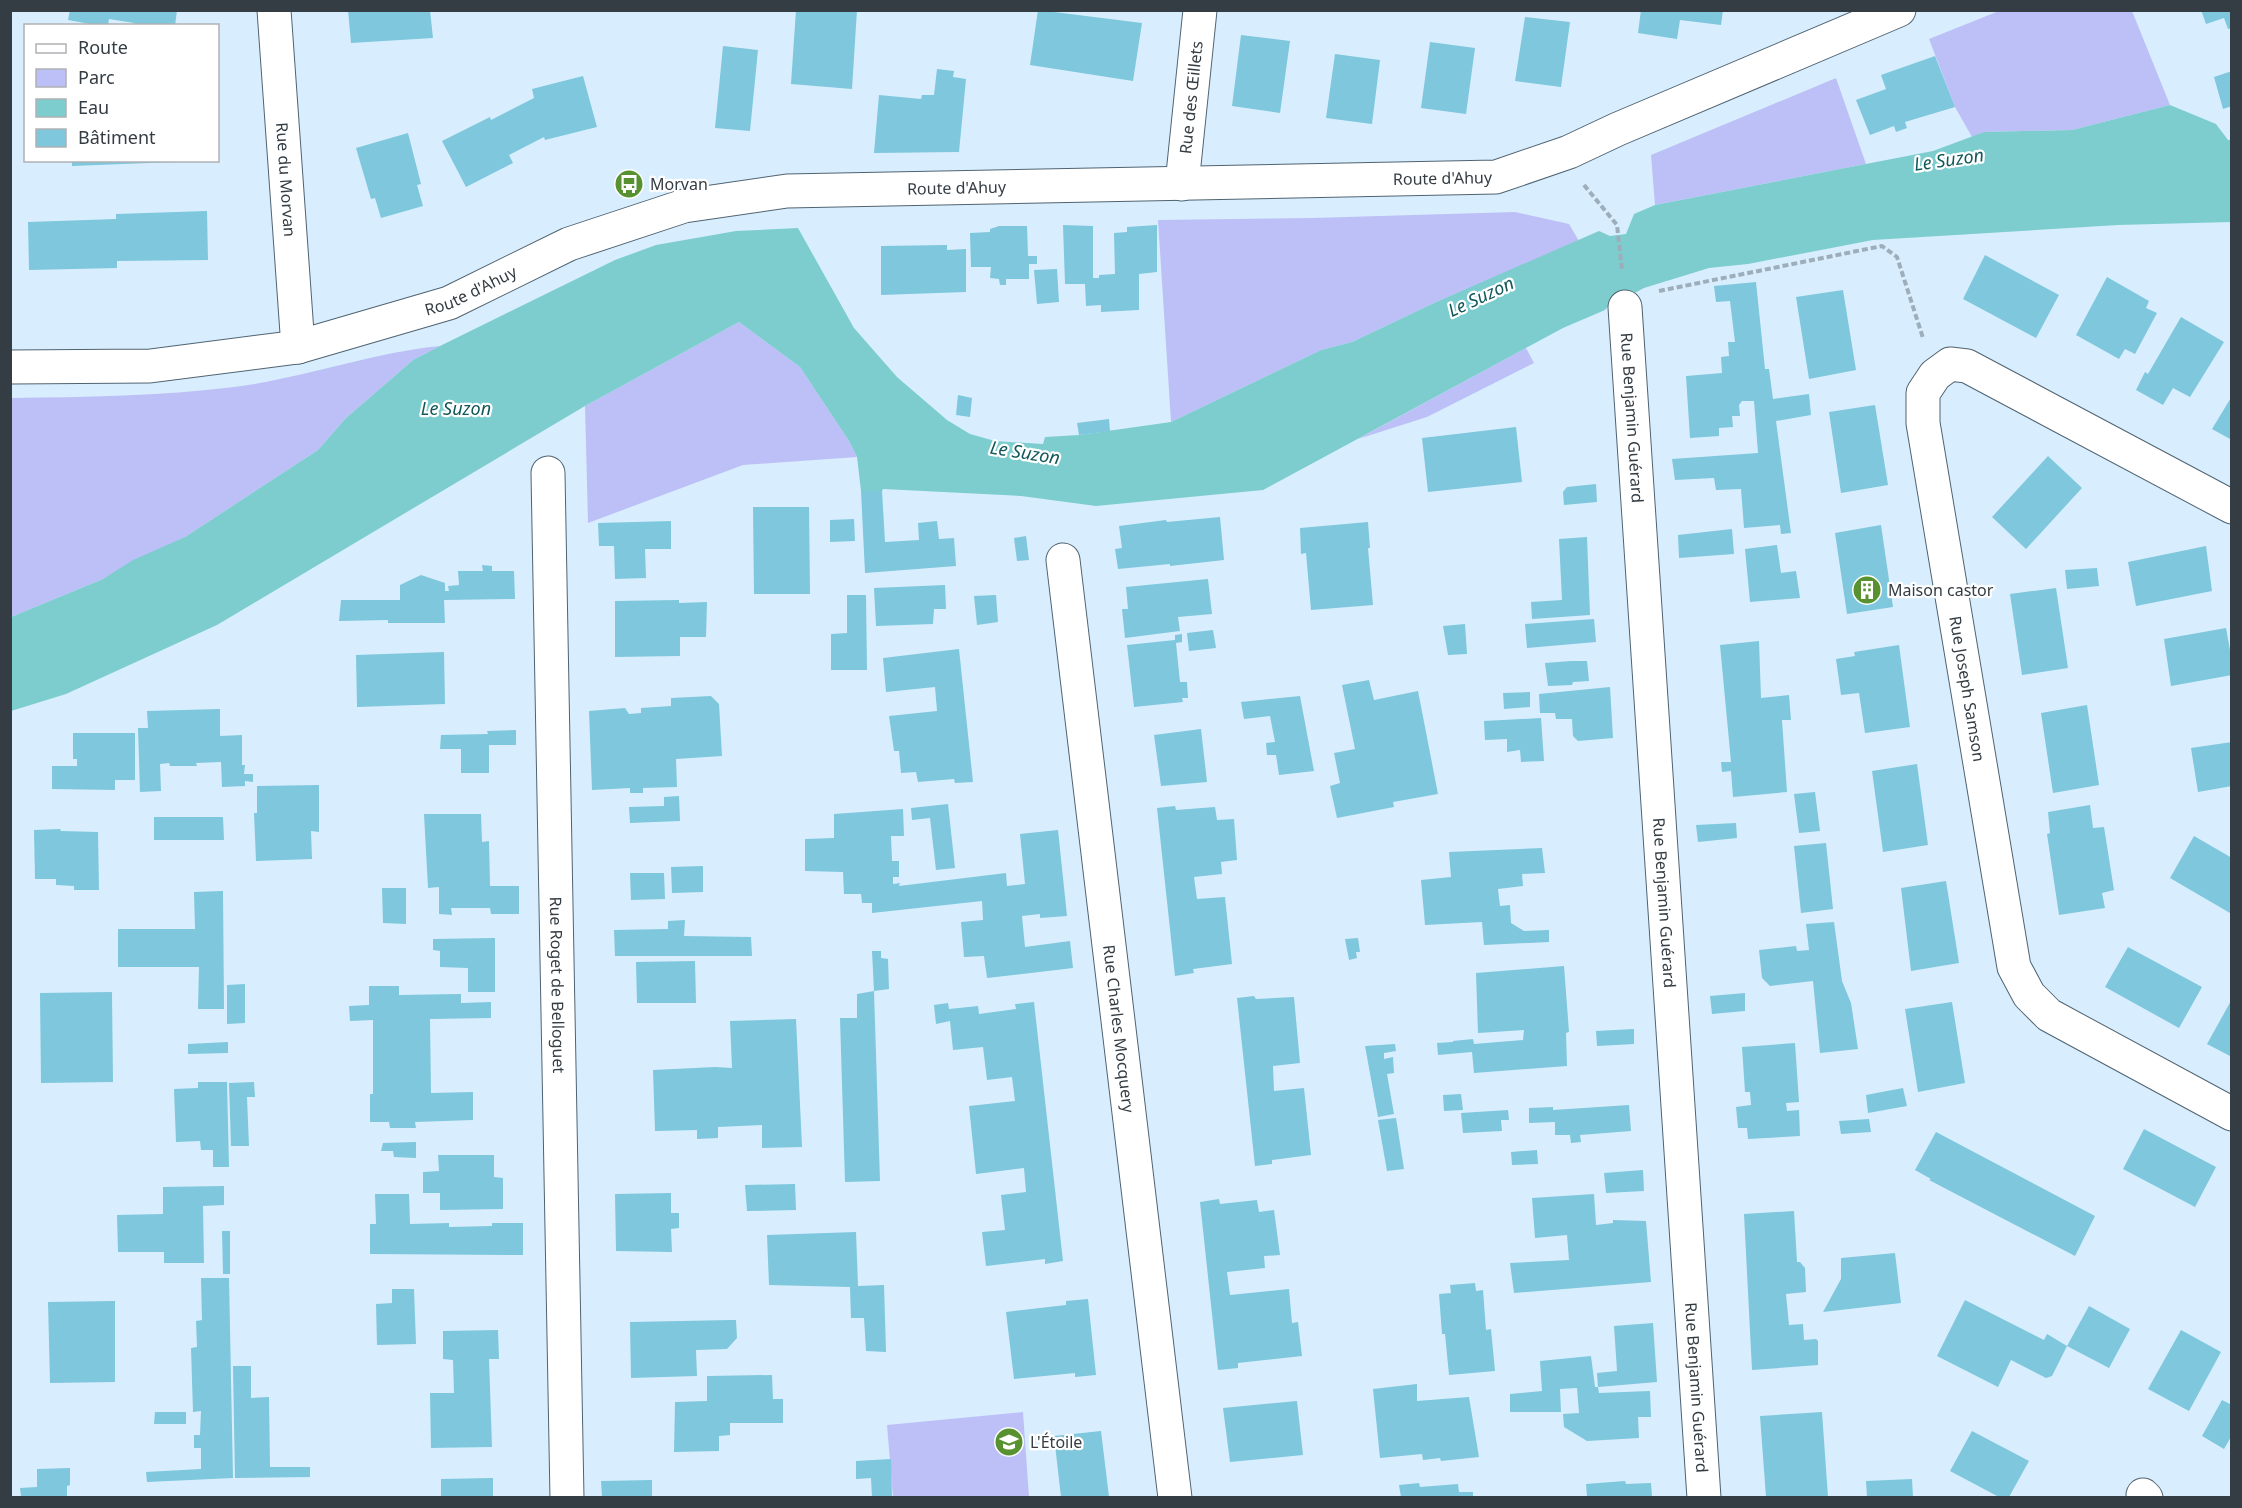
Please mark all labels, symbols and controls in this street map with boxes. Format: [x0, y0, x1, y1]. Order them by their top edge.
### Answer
legend [24, 24, 219, 162]
text: Route [78, 35, 128, 59]
street label: Rue des Œillets [1174, 40, 1208, 155]
text: Parc [78, 65, 115, 89]
text: Eau [78, 95, 109, 119]
street label: Rue du Morvan [271, 122, 301, 238]
text: Bâtiment [78, 125, 156, 149]
water label: Le Suzon [1912, 142, 1985, 176]
street label: Route d'Ahuy [1393, 166, 1493, 190]
bus stop icon: Morvan [613, 168, 645, 200]
place label: Morvan [650, 173, 708, 195]
street label: Route d'Ahuy [907, 176, 1007, 200]
street label: Route d'Ahuy [422, 260, 521, 321]
water label: Le Suzon [1444, 270, 1518, 322]
street label: Rue Benjamin Guérard [1616, 332, 1649, 504]
water label: Le Suzon [421, 396, 491, 420]
water label: Le Suzon [989, 435, 1062, 469]
building icon: Maison castor [1851, 574, 1883, 606]
place label: Maison castor [1888, 579, 1994, 601]
street label: Rue Joseph Samson [1944, 614, 1990, 763]
street label: Rue Benjamin Guérard [1648, 817, 1681, 989]
street label: Rue Roget de Belloguet [545, 896, 570, 1074]
street label: Rue Charles Mocquery [1098, 943, 1140, 1115]
street label: Rue Benjamin Guérard [1680, 1302, 1713, 1474]
school or university icon: L'Étoile [993, 1426, 1025, 1458]
place label: L'Étoile [1030, 1431, 1082, 1453]

